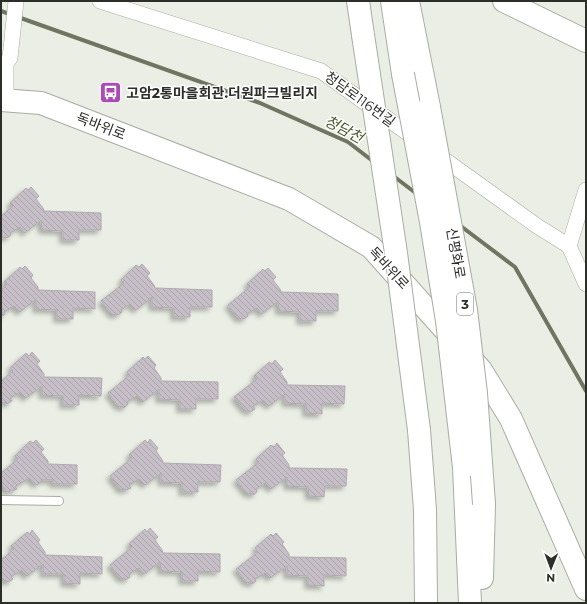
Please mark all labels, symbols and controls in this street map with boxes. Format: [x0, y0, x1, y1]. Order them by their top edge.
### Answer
street label: 청담로116번길 [321, 67, 399, 131]
bus stop icon: 고암2통마을회관.더원파크빌리지 [98, 80, 124, 106]
place label: 고암2통마을회관.더원파크빌리지 [126, 84, 318, 102]
street label: 독바위로 [74, 108, 128, 144]
water label: 청담천 [321, 111, 369, 148]
street label: 신평화로 [443, 226, 469, 280]
street label: 독바위로 [365, 243, 413, 293]
road number: 3 [457, 293, 473, 315]
north arrow [531, 548, 571, 588]
text: N [546, 571, 555, 585]

